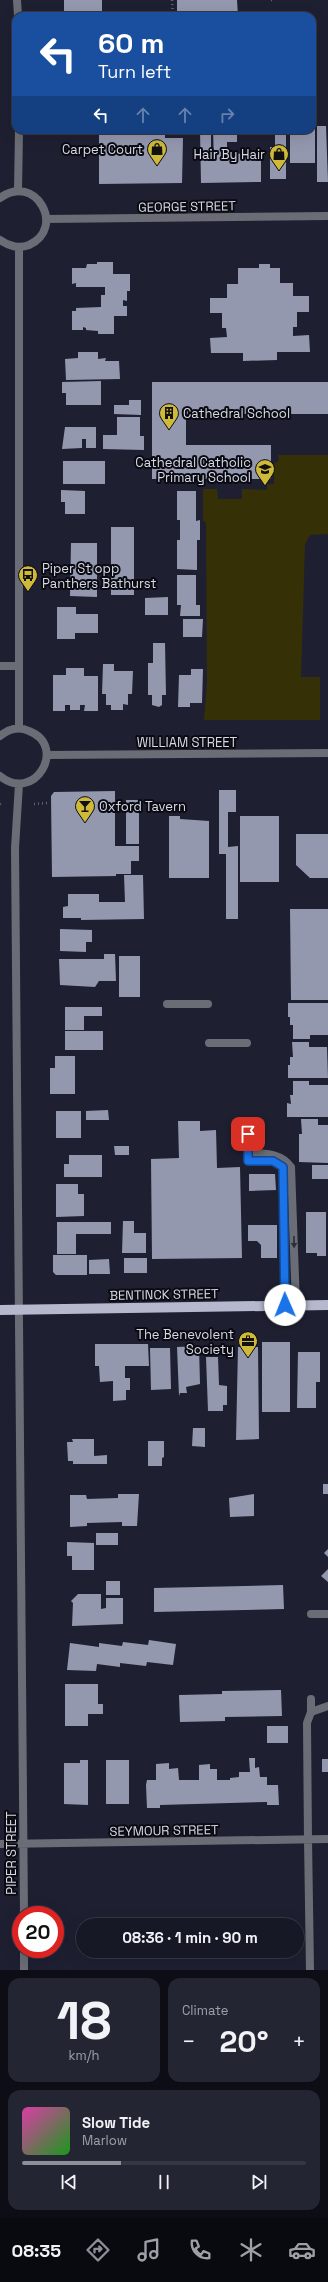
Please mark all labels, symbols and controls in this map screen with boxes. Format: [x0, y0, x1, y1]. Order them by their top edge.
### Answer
text: 60 m [98, 25, 164, 61]
icon: left [32, 28, 84, 80]
text: Turn left [98, 60, 171, 83]
icon: left [90, 104, 112, 126]
icon: ahead [132, 104, 154, 126]
icon: ahead [174, 104, 196, 126]
icon: right [216, 104, 238, 126]
shop icon: Carpet Court [146, 138, 168, 166]
place label: Carpet Court [62, 141, 143, 158]
shop icon: Hair By Hair [268, 143, 290, 171]
place label: Hair By Hair [194, 146, 265, 163]
street label: GEORGE STREET [138, 197, 236, 216]
building icon: Cathedral School [158, 402, 180, 430]
place label: Cathedral School [183, 405, 290, 422]
place label: Cathedral Catholic Primary School [135, 454, 251, 486]
school or university icon: Cathedral Catholic Primary School [254, 458, 276, 486]
place label: Piper St opp Panthers Bathurst [42, 560, 156, 592]
bus stop icon: Piper St opp Panthers Bathurst [17, 564, 39, 592]
street label: WILLIAM STREET [137, 734, 238, 751]
bar icon: Oxford Tavern [74, 795, 96, 823]
place label: Oxford Tavern [99, 798, 186, 815]
pin [231, 1117, 265, 1151]
icon: arrive [237, 1123, 259, 1145]
one-way arrow [291, 1236, 298, 1248]
position arrow [264, 1284, 306, 1326]
street label: BENTINCK STREET [109, 1285, 219, 1304]
place label: The Benevolent Society [136, 1326, 234, 1358]
office icon: The Benevolent Society [237, 1330, 259, 1358]
street label: PIPER STREET [3, 1811, 20, 1895]
street label: SEYMOUR STREET [109, 1821, 219, 1840]
speed limit sign: 20 [12, 1906, 64, 1958]
text: 08:36 · 1 min · 90 m [122, 1928, 258, 1947]
text: 18 [57, 1988, 111, 2054]
text: Climate [182, 2002, 228, 2019]
text: 20° [219, 2022, 269, 2061]
text: − [182, 2027, 196, 2055]
text: + [292, 2027, 306, 2055]
text: km/h [69, 2047, 99, 2064]
text: Slow Tide [82, 2113, 150, 2132]
text: Marlow [82, 2132, 127, 2149]
icon: previous [58, 2171, 80, 2193]
icon: pause [153, 2171, 175, 2193]
icon: next [248, 2171, 270, 2193]
icon: directions [84, 2236, 112, 2264]
icon: music [135, 2236, 163, 2264]
icon: phone [186, 2236, 214, 2264]
icon: climate [237, 2236, 265, 2264]
icon: car [288, 2236, 316, 2264]
text: 08:35 [12, 2239, 61, 2262]

